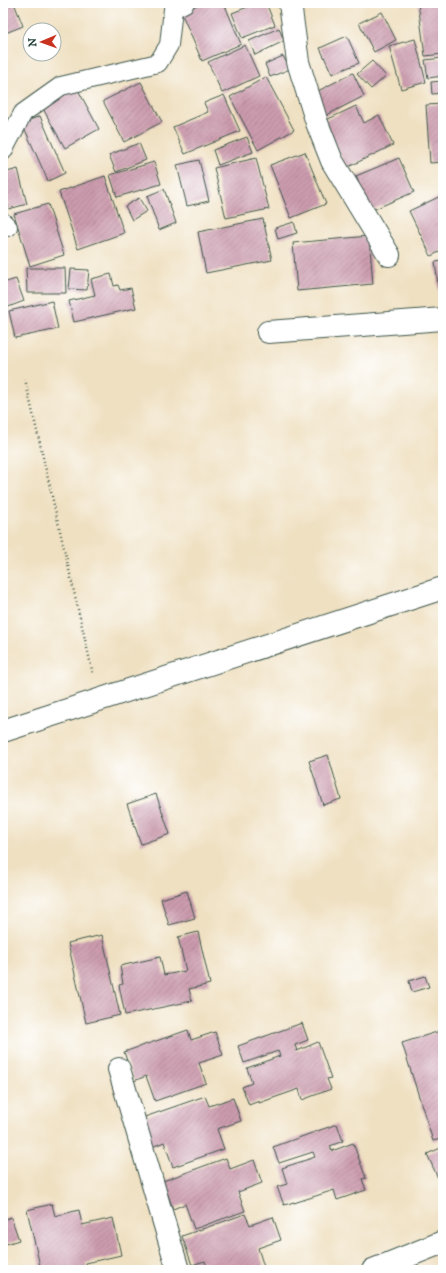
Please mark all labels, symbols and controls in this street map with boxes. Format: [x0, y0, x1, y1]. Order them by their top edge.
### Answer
north arrow [22, 22, 62, 62]
text: N [26, 38, 40, 47]

